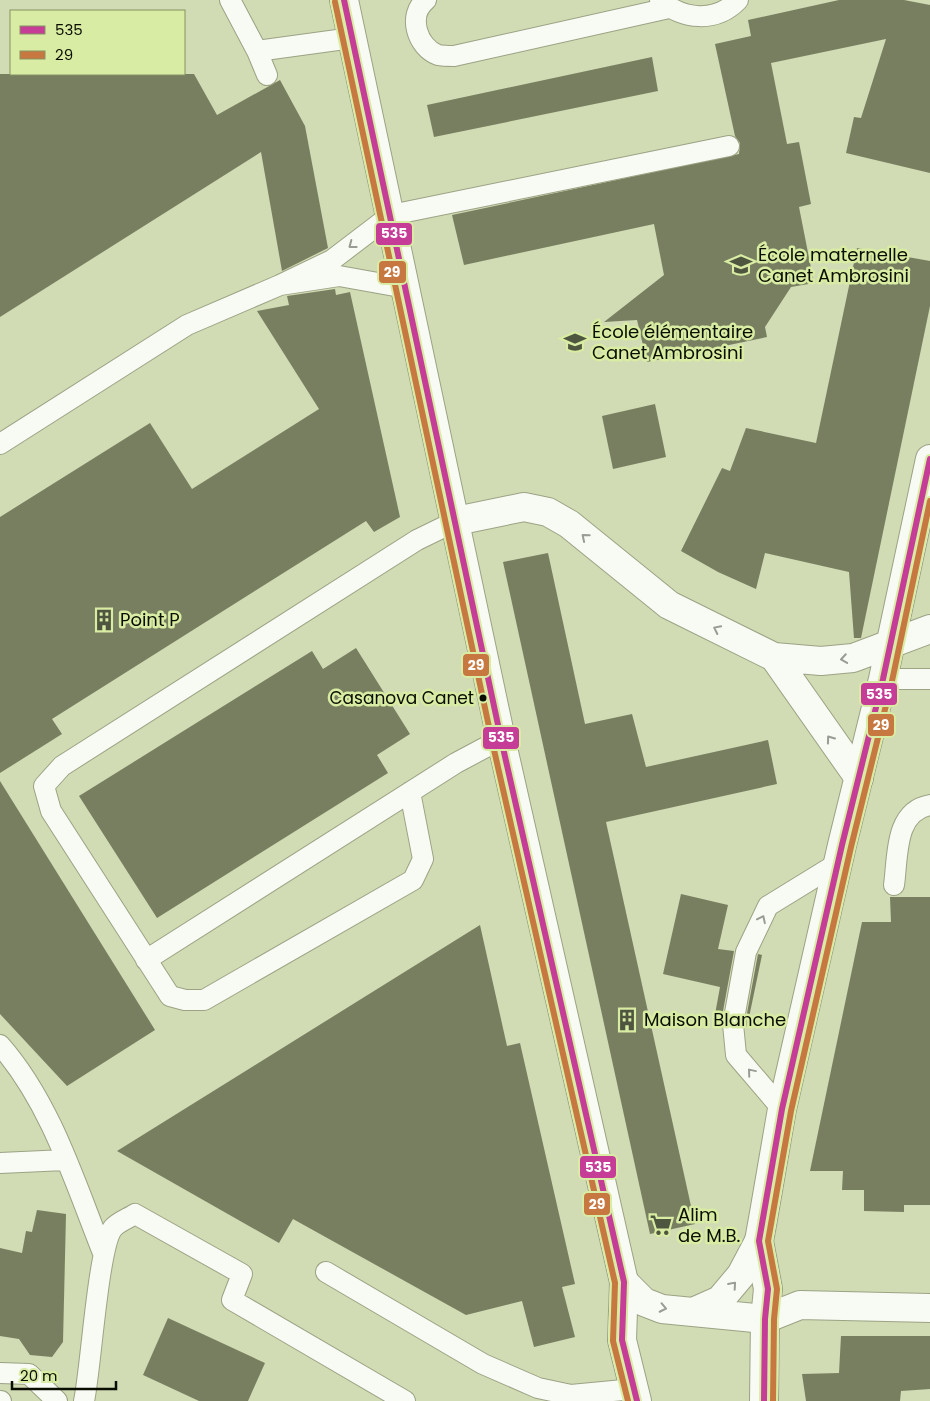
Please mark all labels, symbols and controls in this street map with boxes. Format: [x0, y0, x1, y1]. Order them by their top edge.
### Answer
legend [10, 10, 185, 75]
text: 535 [55, 19, 83, 40]
text: 29 [55, 44, 73, 65]
line badge: 535 [375, 222, 413, 246]
text: 535 [381, 223, 407, 243]
one-way arrow [348, 239, 358, 248]
place label: École maternelle Canet Ambrosini [758, 242, 909, 288]
school or university icon: École maternelle Canet Ambrosini [728, 252, 754, 278]
line badge: 29 [378, 260, 407, 284]
text: 29 [384, 262, 400, 282]
place label: École élémentaire Canet Ambrosini [592, 319, 753, 365]
school or university icon: École élémentaire Canet Ambrosini [562, 329, 588, 355]
one-way arrow [581, 533, 590, 542]
building icon: Point P [91, 607, 117, 633]
place label: Point P [120, 607, 180, 632]
one-way arrow [714, 625, 723, 635]
line badge: 29 [462, 653, 490, 677]
one-way arrow [839, 654, 848, 664]
text: 29 [468, 655, 484, 675]
line badge: 535 [860, 682, 898, 706]
text: 535 [866, 684, 892, 704]
place label: Casanova Canet [329, 686, 474, 710]
marker: Casanova Canet [478, 693, 488, 703]
line badge: 29 [867, 713, 895, 737]
text: 29 [873, 715, 889, 735]
line badge: 535 [482, 726, 520, 750]
text: 535 [488, 727, 514, 747]
one-way arrow [827, 735, 836, 745]
one-way arrow [756, 915, 766, 924]
building icon: Maison Blanche [614, 1007, 640, 1033]
place label: Maison Blanche [644, 1007, 786, 1032]
one-way arrow [747, 1068, 756, 1077]
line badge: 535 [579, 1155, 617, 1179]
text: 535 [585, 1157, 611, 1177]
line badge: 29 [583, 1192, 611, 1216]
text: 29 [589, 1194, 605, 1214]
place label: Alim de M.B. [678, 1202, 740, 1248]
supermarket icon: Alim de M.B. [648, 1212, 674, 1238]
one-way arrow [727, 1282, 735, 1291]
one-way arrow [659, 1303, 667, 1313]
scale bar [12, 1358, 116, 1390]
text: 20 m [20, 1365, 58, 1386]

